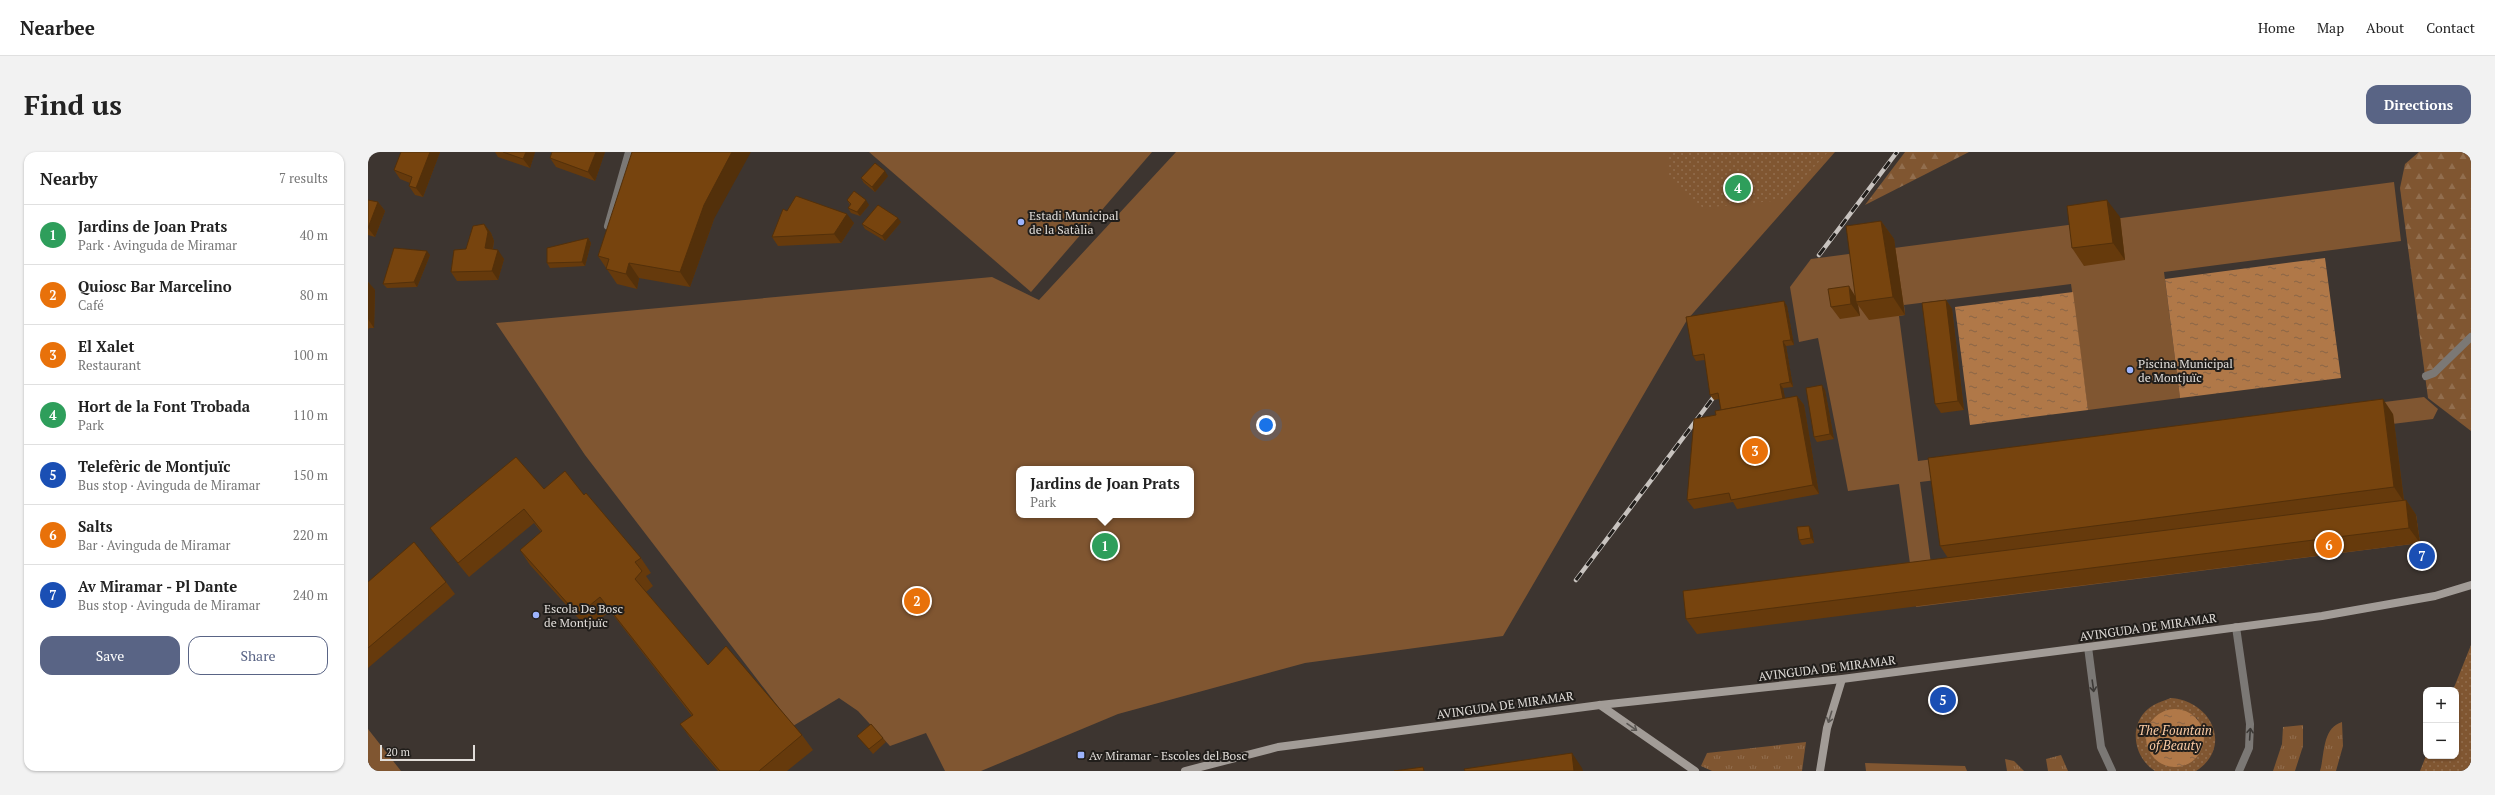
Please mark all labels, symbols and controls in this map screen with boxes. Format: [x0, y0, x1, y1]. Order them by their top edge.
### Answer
text: Nearbee [20, 15, 95, 40]
text: Home [2258, 18, 2295, 37]
text: Map [2317, 18, 2344, 37]
text: About [2366, 18, 2404, 37]
text: Contact [2426, 18, 2475, 37]
button: Directions [2366, 85, 2471, 124]
text: Find us [24, 86, 122, 123]
text: Nearby [40, 167, 98, 190]
text: 7 results [279, 169, 328, 187]
pin: 4 [1725, 173, 1751, 203]
place label: Estadi Municipal de la Satàlia [1029, 208, 1119, 237]
text: Jardins de Joan Prats [78, 216, 227, 236]
marker: Estadi Municipal de la Satàlia [1016, 217, 1026, 227]
text: 1 [49, 226, 57, 244]
text: 40 m [300, 226, 328, 244]
text: Park · Avinguda de Miramar [78, 236, 237, 254]
text: Quiosc Bar Marcelino [78, 276, 232, 296]
text: 2 [49, 286, 57, 304]
text: 80 m [300, 286, 328, 304]
text: Café [78, 296, 104, 314]
text: El Xalet [78, 336, 134, 356]
text: 3 [49, 346, 57, 364]
text: 100 m [293, 346, 328, 364]
text: Restaurant [78, 356, 141, 374]
place label: Piscina Municipal de Montjuïc [2138, 356, 2233, 385]
marker: Piscina Municipal de Montjuïc [2125, 365, 2135, 375]
text: Hort de la Font Trobada [78, 396, 250, 416]
text: 4 [49, 406, 57, 424]
text: 110 m [293, 406, 328, 424]
your location [1256, 415, 1276, 435]
text: Park [78, 416, 104, 434]
pin: 3 [1742, 436, 1768, 466]
text: Telefèric de Montjuïc [78, 456, 230, 476]
text: 5 [49, 466, 57, 484]
text: 150 m [293, 466, 328, 484]
popup [1016, 466, 1194, 518]
text: Jardins de Joan Prats [1030, 473, 1180, 493]
text: Bus stop · Avinguda de Miramar [78, 476, 260, 494]
text: Park [1030, 493, 1056, 511]
text: Salts [78, 516, 112, 536]
text: 6 [49, 526, 57, 544]
text: 220 m [293, 526, 328, 544]
pin: 6 [2316, 530, 2342, 560]
pin: 1 [1092, 531, 1118, 561]
text: Bar · Avinguda de Miramar [78, 536, 231, 554]
pin: 7 [2409, 541, 2435, 571]
text: Av Miramar - Pl Dante [78, 576, 237, 596]
text: 7 [49, 586, 57, 604]
text: 240 m [293, 586, 328, 604]
pin: 2 [904, 586, 930, 616]
text: Bus stop · Avinguda de Miramar [78, 596, 260, 614]
place label: Escola De Bosc de Montjuïc [544, 601, 623, 630]
marker: Escola De Bosc de Montjuïc [531, 610, 541, 620]
street label: AVINGUDA DE MIRAMAR [2078, 610, 2218, 644]
button: Save [40, 636, 180, 675]
button: Share [188, 636, 328, 675]
street label: AVINGUDA DE MIRAMAR [1757, 652, 1897, 684]
one-way arrow [2089, 679, 2097, 692]
pin: 5 [1930, 685, 1956, 715]
map controls [2423, 687, 2459, 759]
button: + [2423, 687, 2459, 723]
street label: AVINGUDA DE MIRAMAR [1435, 688, 1575, 722]
one-way arrow [1826, 710, 1833, 723]
water label: The Fountain of Beauty [2138, 721, 2212, 754]
one-way arrow [1626, 723, 1637, 731]
button: − [2423, 723, 2459, 759]
one-way arrow [2246, 728, 2253, 741]
scale bar [380, 743, 475, 762]
text: 20 m [386, 745, 410, 759]
place label: Av Miramar - Escoles del Bosc [1089, 748, 1247, 763]
marker: Av Miramar - Escoles del Bosc [1076, 750, 1086, 760]

